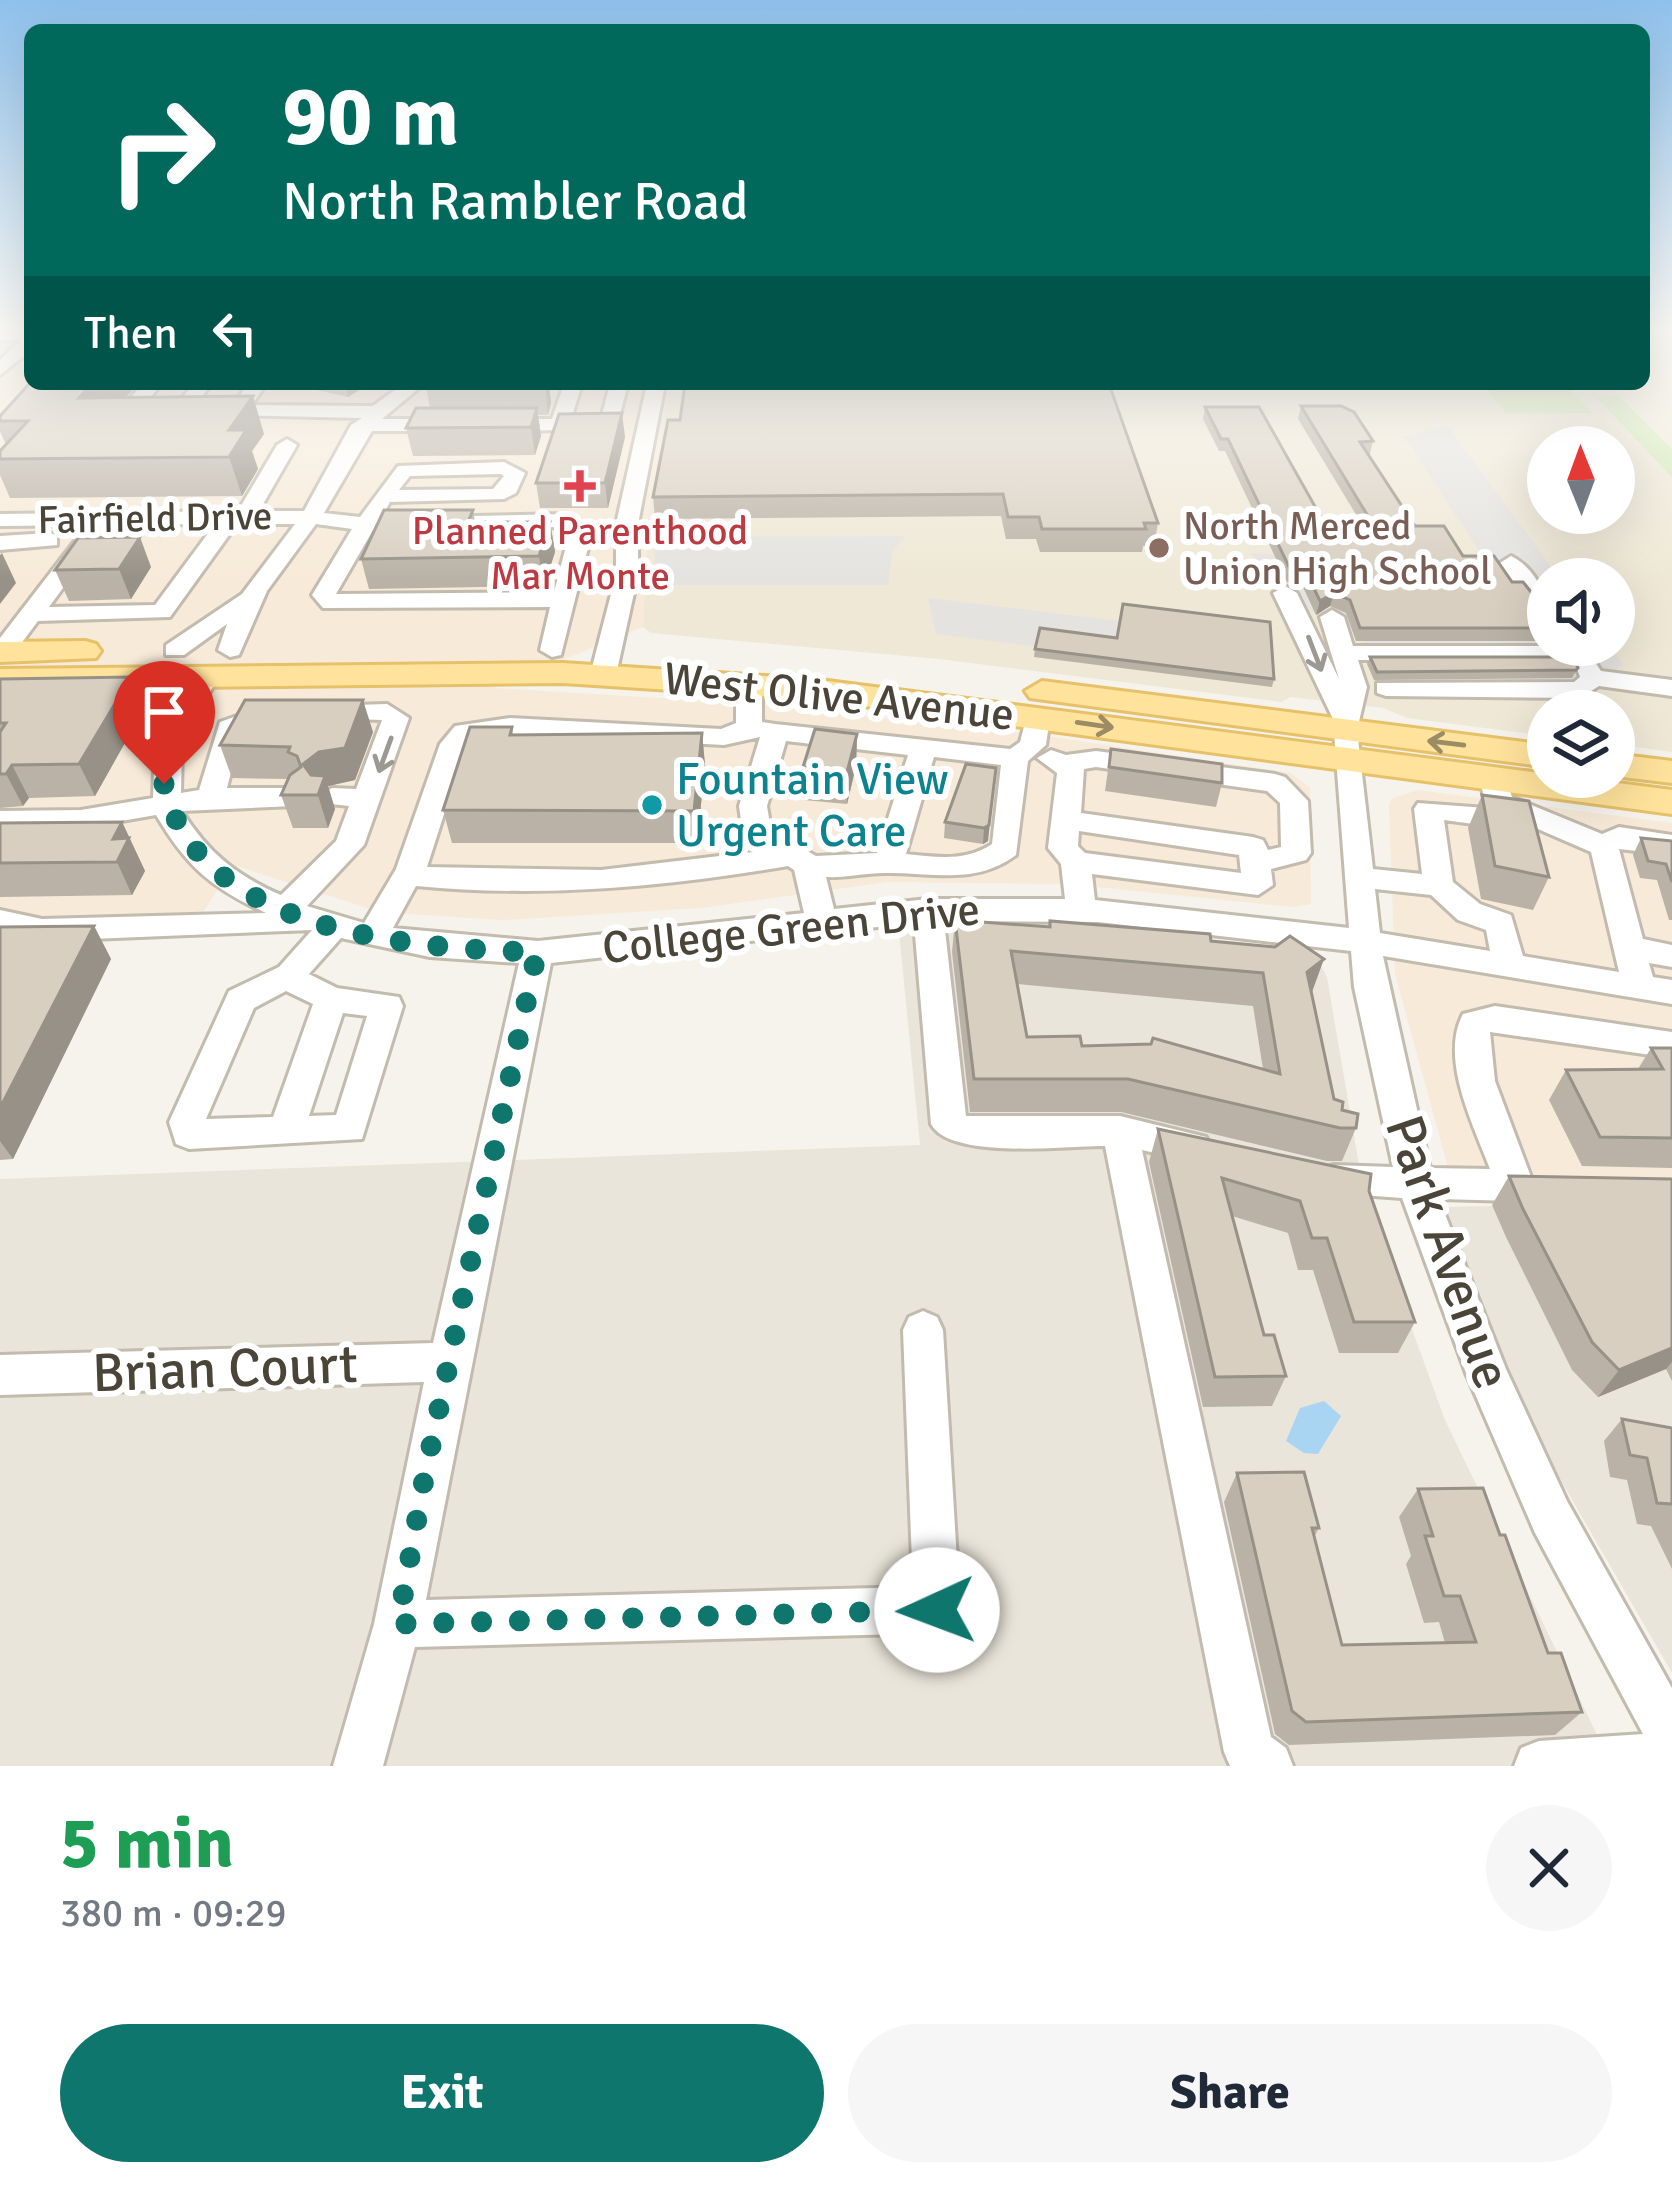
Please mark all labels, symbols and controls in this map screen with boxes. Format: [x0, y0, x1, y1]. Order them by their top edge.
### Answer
text: 90 m [282, 65, 459, 169]
icon: right [84, 72, 240, 228]
text: North Rambler Road [282, 168, 749, 235]
icon: left [202, 300, 268, 366]
text: Then [84, 306, 178, 361]
north arrow [1527, 426, 1635, 534]
map controls [1527, 426, 1635, 798]
marker: Planned Parenthood Mar Monte [564, 470, 596, 502]
street label: Fairfield Drive [37, 492, 273, 544]
place label: North Merced Union High School [1183, 502, 1492, 595]
place label: Planned Parenthood Mar Monte [412, 507, 748, 600]
marker: North Merced Union High School [1146, 535, 1172, 561]
button: sound [1527, 558, 1635, 666]
one-way arrow [1306, 635, 1328, 672]
street label: West Olive Avenue [661, 651, 1017, 743]
pin [113, 661, 215, 784]
icon: arrive [131, 679, 197, 745]
button: layers [1527, 690, 1635, 798]
one-way arrow [1075, 714, 1114, 737]
one-way arrow [1427, 731, 1466, 754]
one-way arrow [372, 736, 394, 773]
place label: Fountain View Urgent Care [676, 752, 949, 859]
marker: Fountain View Urgent Care [639, 792, 665, 818]
street label: College Green Drive [600, 882, 982, 976]
street label: Park Avenue [1370, 1107, 1526, 1397]
street label: Brian Court [91, 1331, 359, 1407]
position arrow [874, 1547, 1000, 1673]
text: 5 min [60, 1799, 234, 1888]
button: close [1486, 1805, 1612, 1931]
text: 380 m · 09:29 [60, 1889, 287, 1937]
button: Exit [60, 2024, 824, 2162]
button: Share [848, 2024, 1612, 2162]

